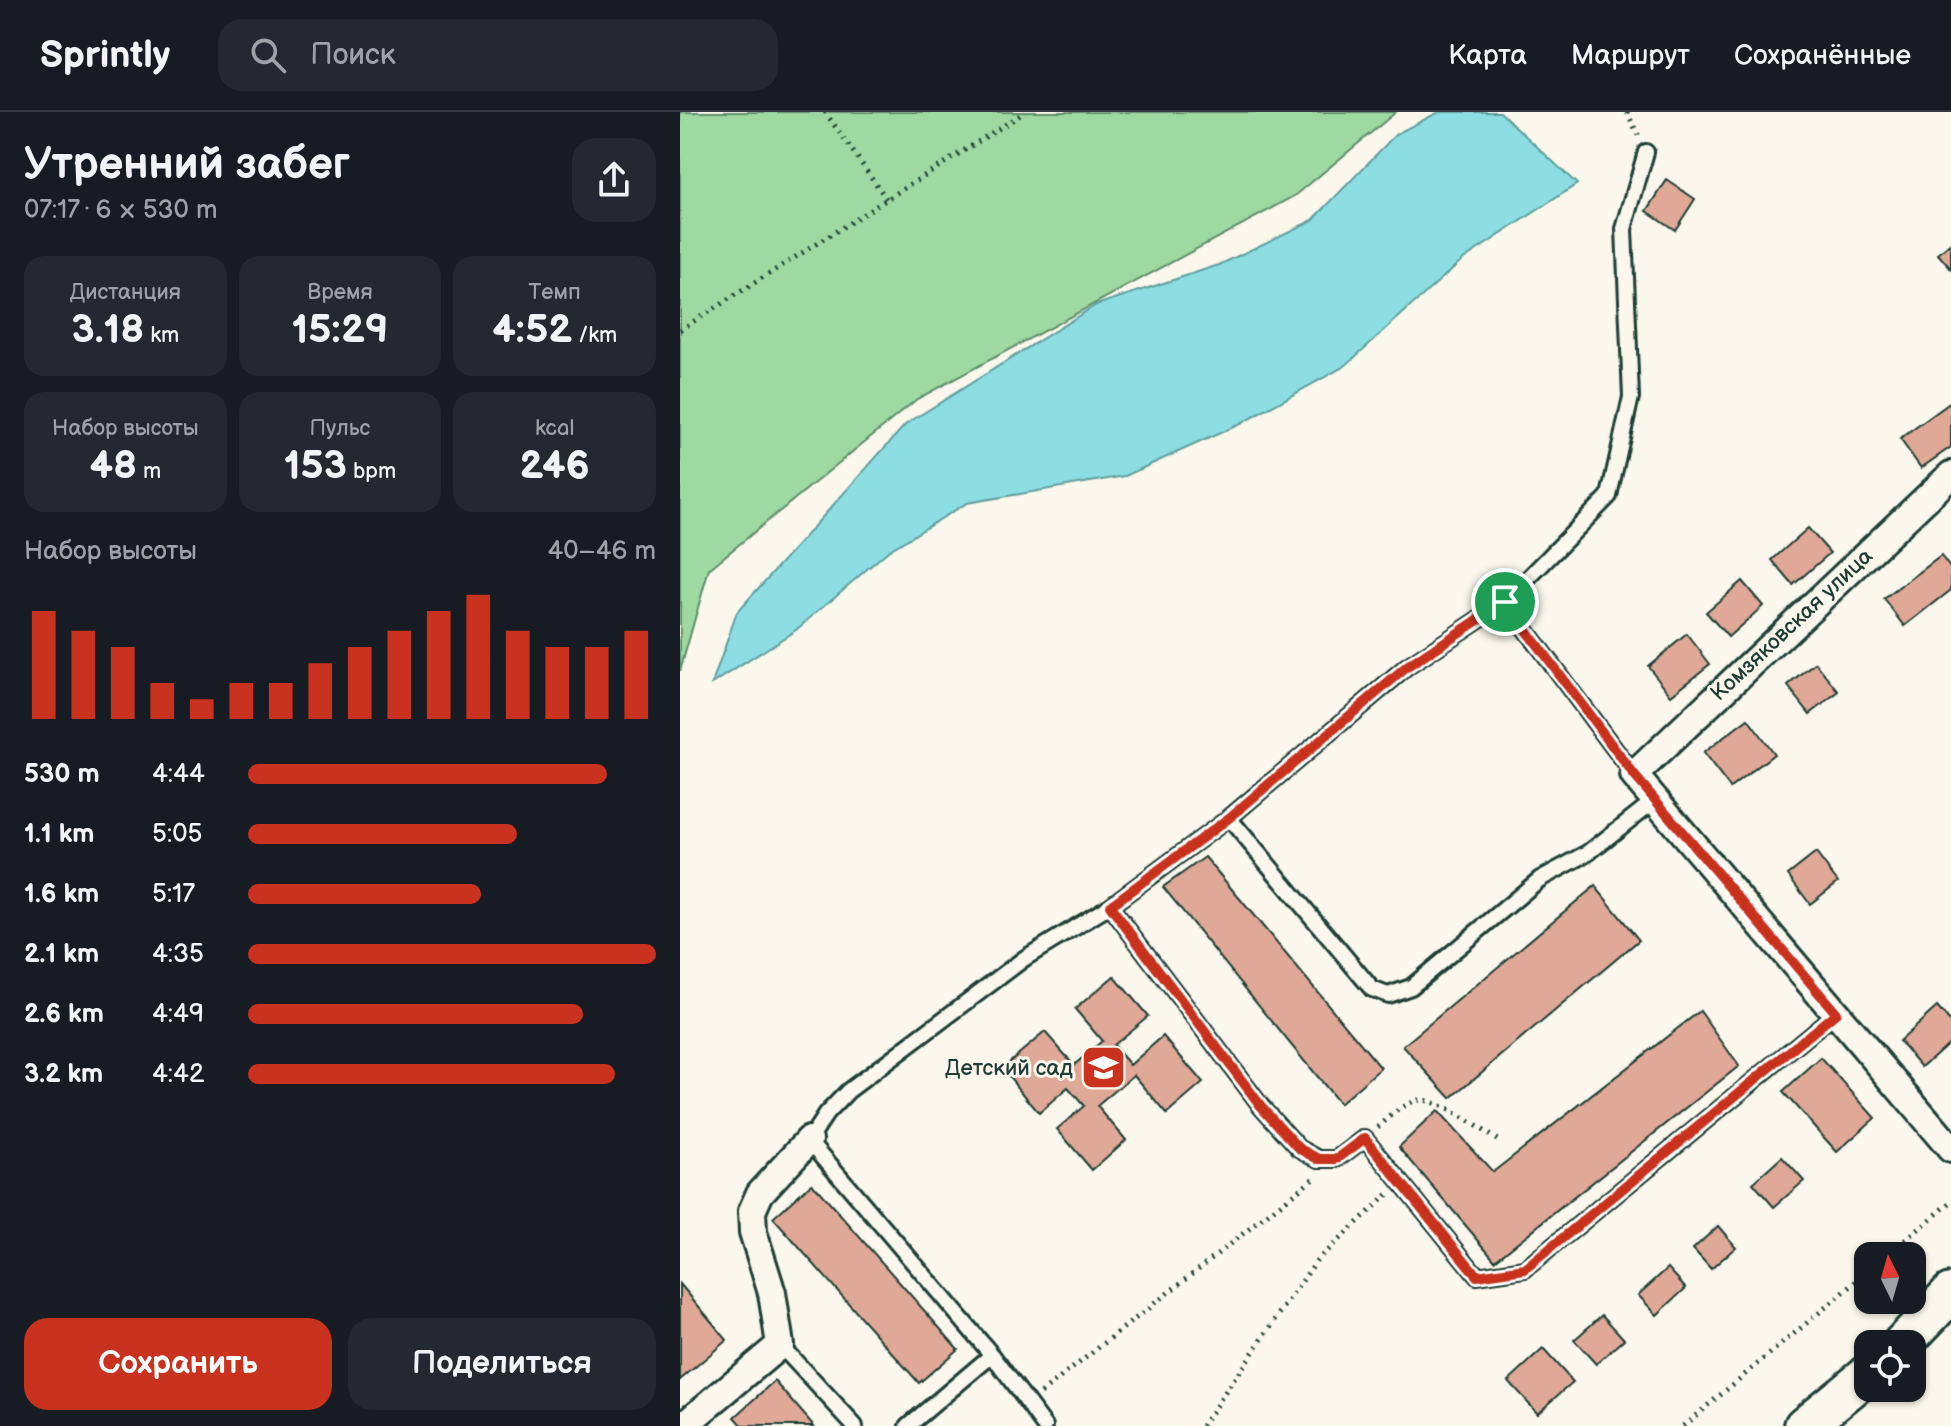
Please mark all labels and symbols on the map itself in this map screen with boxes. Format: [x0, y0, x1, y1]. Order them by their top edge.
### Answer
street label: Комзяковская улица [1705, 543, 1879, 707]
pin [1471, 568, 1539, 636]
school or university icon: Детский сад [1080, 1044, 1128, 1092]
place label: Детский сад [945, 1055, 1073, 1082]
north arrow [1854, 1242, 1926, 1314]

